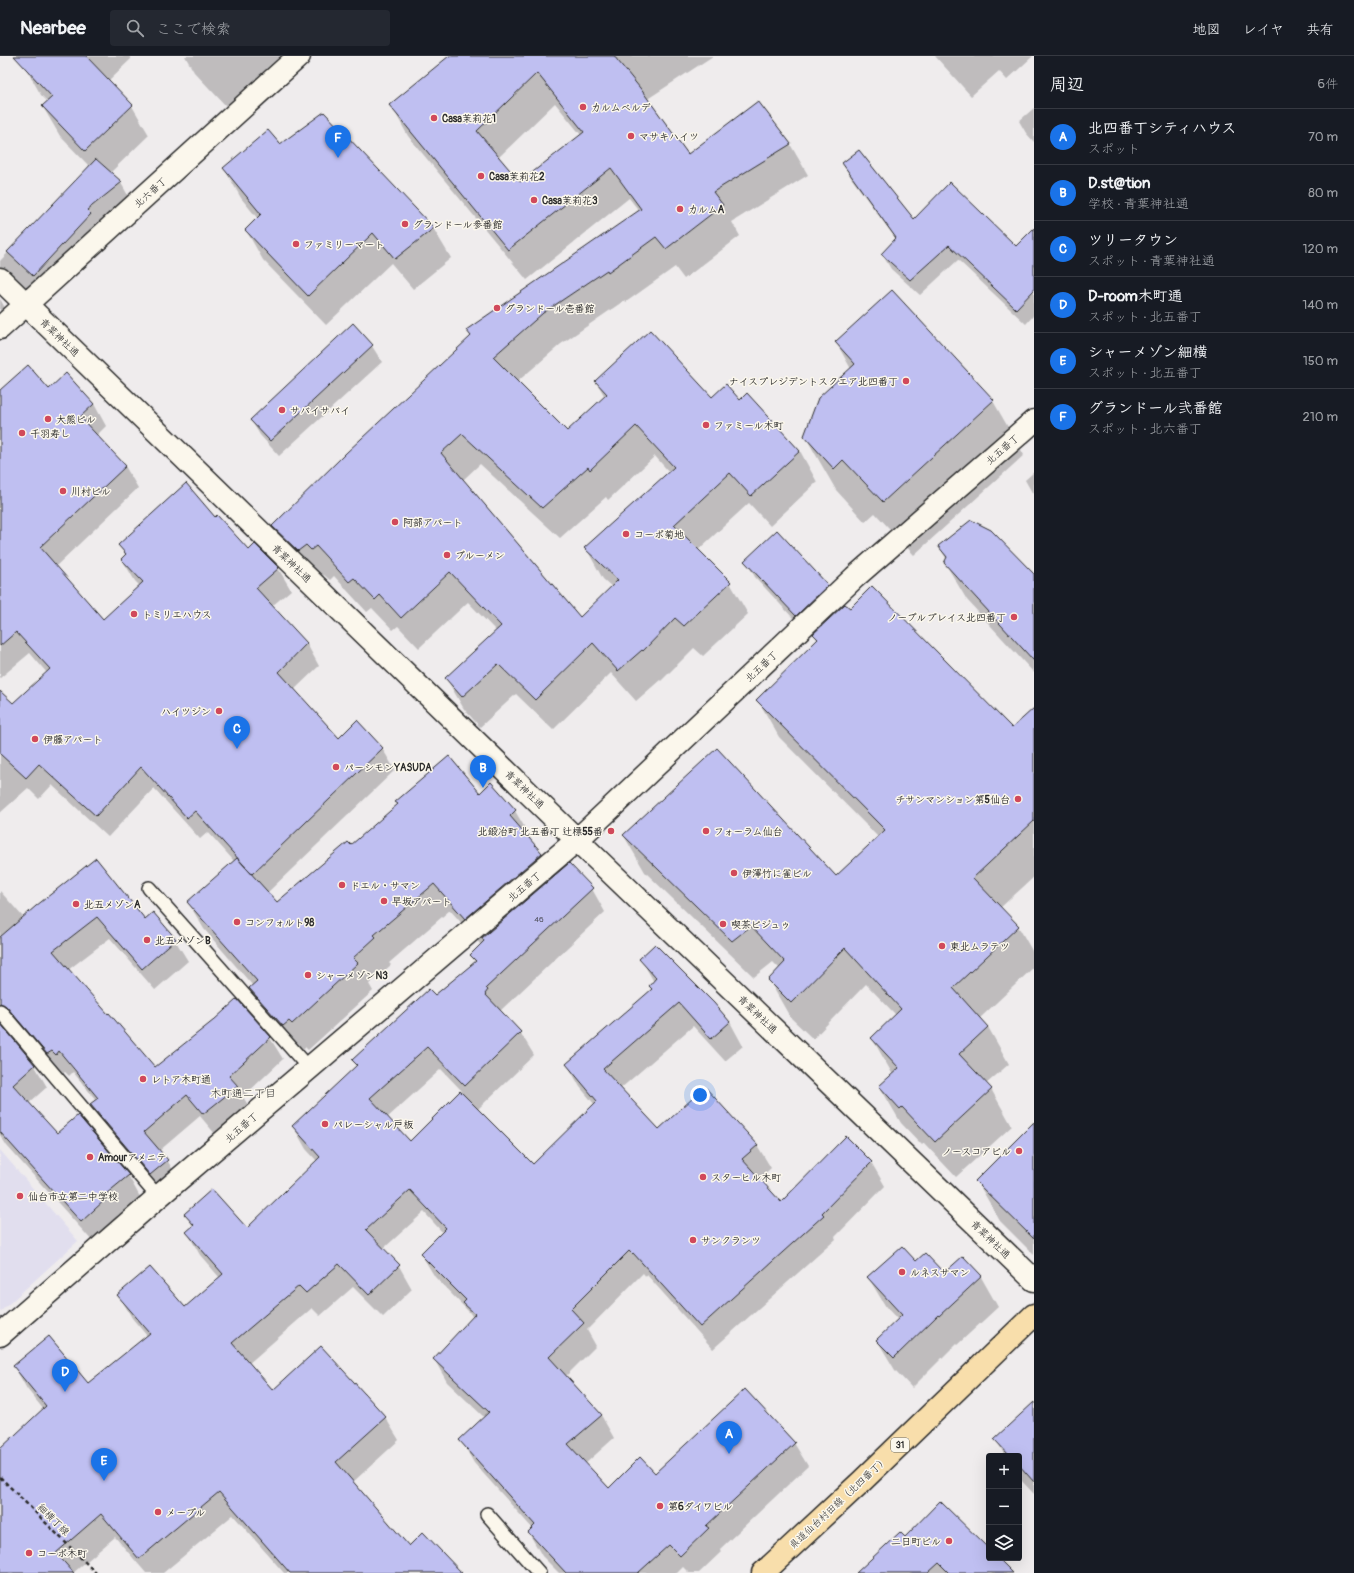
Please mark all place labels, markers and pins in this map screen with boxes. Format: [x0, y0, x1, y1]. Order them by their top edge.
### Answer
marker: カルムベルデ [578, 102, 588, 112]
place label: カルムベルデ [591, 102, 651, 114]
marker: Casa茉莉花1 [429, 113, 439, 123]
place label: Casa茉莉花1 [442, 113, 496, 125]
pin: F [325, 125, 351, 158]
marker: マサキハイツ [626, 131, 636, 141]
place label: マサキハイツ [639, 131, 699, 143]
marker: Casa茉莉花2 [476, 171, 486, 181]
place label: Casa茉莉花2 [489, 171, 545, 183]
marker: Casa茉莉花3 [529, 195, 539, 205]
place label: Casa茉莉花3 [542, 195, 598, 207]
marker: カルムA [675, 204, 685, 214]
place label: カルムA [688, 204, 725, 216]
marker: グランドール参番館 [400, 219, 410, 229]
place label: グランドール参番館 [413, 219, 503, 231]
marker: ファミリーマート [291, 239, 301, 249]
place label: ファミリーマート [304, 239, 384, 251]
marker: グランドール壱番館 [492, 303, 502, 313]
place label: グランドール壱番館 [505, 303, 595, 315]
place label: ナイスプレジデントスクエア北四番丁 [729, 376, 898, 388]
marker: ナイスプレジデントスクエア北四番丁 [901, 376, 911, 386]
marker: サバイサバイ [277, 405, 287, 415]
place label: サバイサバイ [290, 405, 350, 417]
marker: 大熊ビル [43, 414, 53, 424]
place label: 大熊ビル [56, 414, 96, 426]
marker: ファミール木町 [701, 420, 711, 430]
place label: ファミール木町 [714, 420, 784, 432]
marker: 千羽寿し [17, 428, 27, 438]
place label: 千羽寿し [30, 428, 70, 440]
marker: 川村ビル [58, 486, 68, 496]
place label: 川村ビル [71, 486, 111, 498]
marker: 阿部アパート [390, 517, 400, 527]
place label: 阿部アパート [403, 517, 462, 529]
marker: コーポ菊地 [621, 529, 631, 539]
place label: コーポ菊地 [634, 529, 684, 541]
marker: ブルーメン [442, 550, 452, 560]
place label: ブルーメン [455, 550, 505, 562]
marker: トミリエハウス [129, 609, 139, 619]
place label: トミリエハウス [142, 609, 211, 621]
place label: ノーブルプレイス北四番丁 [887, 612, 1006, 624]
marker: ノーブルプレイス北四番丁 [1009, 612, 1019, 622]
place label: ハイツジン [161, 706, 211, 718]
marker: ハイツジン [214, 706, 224, 716]
pin: C [224, 716, 250, 749]
marker: 伊藤アパート [30, 734, 40, 744]
place label: 伊藤アパート [43, 734, 102, 746]
pin: B [470, 755, 496, 788]
marker: パーシモンYASUDA [331, 762, 341, 772]
place label: パーシモンYASUDA [344, 762, 432, 774]
place label: チサンマンション第5仙台 [895, 794, 1010, 806]
marker: チサンマンション第5仙台 [1013, 794, 1023, 804]
place label: 北鍛冶町 北五番丁 辻標55番 [478, 826, 603, 838]
marker: 北鍛冶町 北五番丁 辻標55番 [606, 826, 616, 836]
marker: フォーラム仙台 [701, 826, 711, 836]
place label: フォーラム仙台 [714, 826, 783, 838]
marker: 伊澤竹に雀ビル [729, 868, 739, 878]
place label: 伊澤竹に雀ビル [742, 868, 812, 880]
marker: ドエル・サマン [337, 880, 347, 890]
place label: ドエル・サマン [350, 880, 420, 892]
marker: 早坂アパート [379, 896, 389, 906]
place label: 早坂アパート [392, 896, 451, 908]
marker: 北五メゾンA [71, 899, 81, 909]
place label: 北五メゾンA [84, 899, 141, 911]
marker: コンフォルト98 [232, 917, 242, 927]
place label: コンフォルト98 [245, 917, 314, 929]
marker: 喫茶ビジュゥ [718, 919, 728, 929]
place label: 喫茶ビジュゥ [731, 919, 790, 931]
marker: 北五メゾンB [142, 935, 152, 945]
place label: 北五メゾンB [155, 935, 211, 947]
marker: 東北ムラテツ [937, 941, 947, 951]
place label: 東北ムラテツ [950, 941, 1010, 953]
marker: シャーメゾンN3 [303, 970, 313, 980]
place label: シャーメゾンN3 [316, 970, 388, 982]
marker: レトア木町通 [138, 1074, 148, 1084]
place label: レトア木町通 [151, 1074, 211, 1086]
marker: パレーシャル戸板 [320, 1119, 330, 1129]
place label: パレーシャル戸板 [333, 1119, 414, 1131]
place label: ノースコアビル [942, 1146, 1011, 1158]
marker: ノースコアビル [1014, 1146, 1024, 1156]
marker: Amourアメニテ [85, 1152, 95, 1162]
place label: Amourアメニテ [98, 1152, 167, 1164]
marker: スターヒル木町 [698, 1172, 708, 1182]
place label: スターヒル木町 [711, 1172, 781, 1184]
marker: 仙台市立第二中学校 [15, 1191, 25, 1201]
place label: 仙台市立第二中学校 [28, 1191, 118, 1203]
marker: サンクランツ [688, 1235, 698, 1245]
place label: サンクランツ [701, 1235, 761, 1247]
marker: ルネスサマン [897, 1267, 907, 1277]
place label: ルネスサマン [910, 1267, 970, 1279]
pin: D [52, 1359, 78, 1392]
pin: A [716, 1421, 742, 1454]
pin: E [91, 1448, 117, 1481]
marker: 第6ダイワビル [655, 1501, 665, 1511]
place label: 第6ダイワビル [668, 1501, 733, 1513]
marker: メープル [153, 1507, 163, 1517]
place label: メープル [166, 1507, 205, 1519]
place label: 二日町ビル [891, 1536, 941, 1548]
marker: 二日町ビル [944, 1536, 954, 1546]
marker: コーポ木町 [24, 1548, 34, 1558]
place label: コーポ木町 [37, 1548, 87, 1560]

